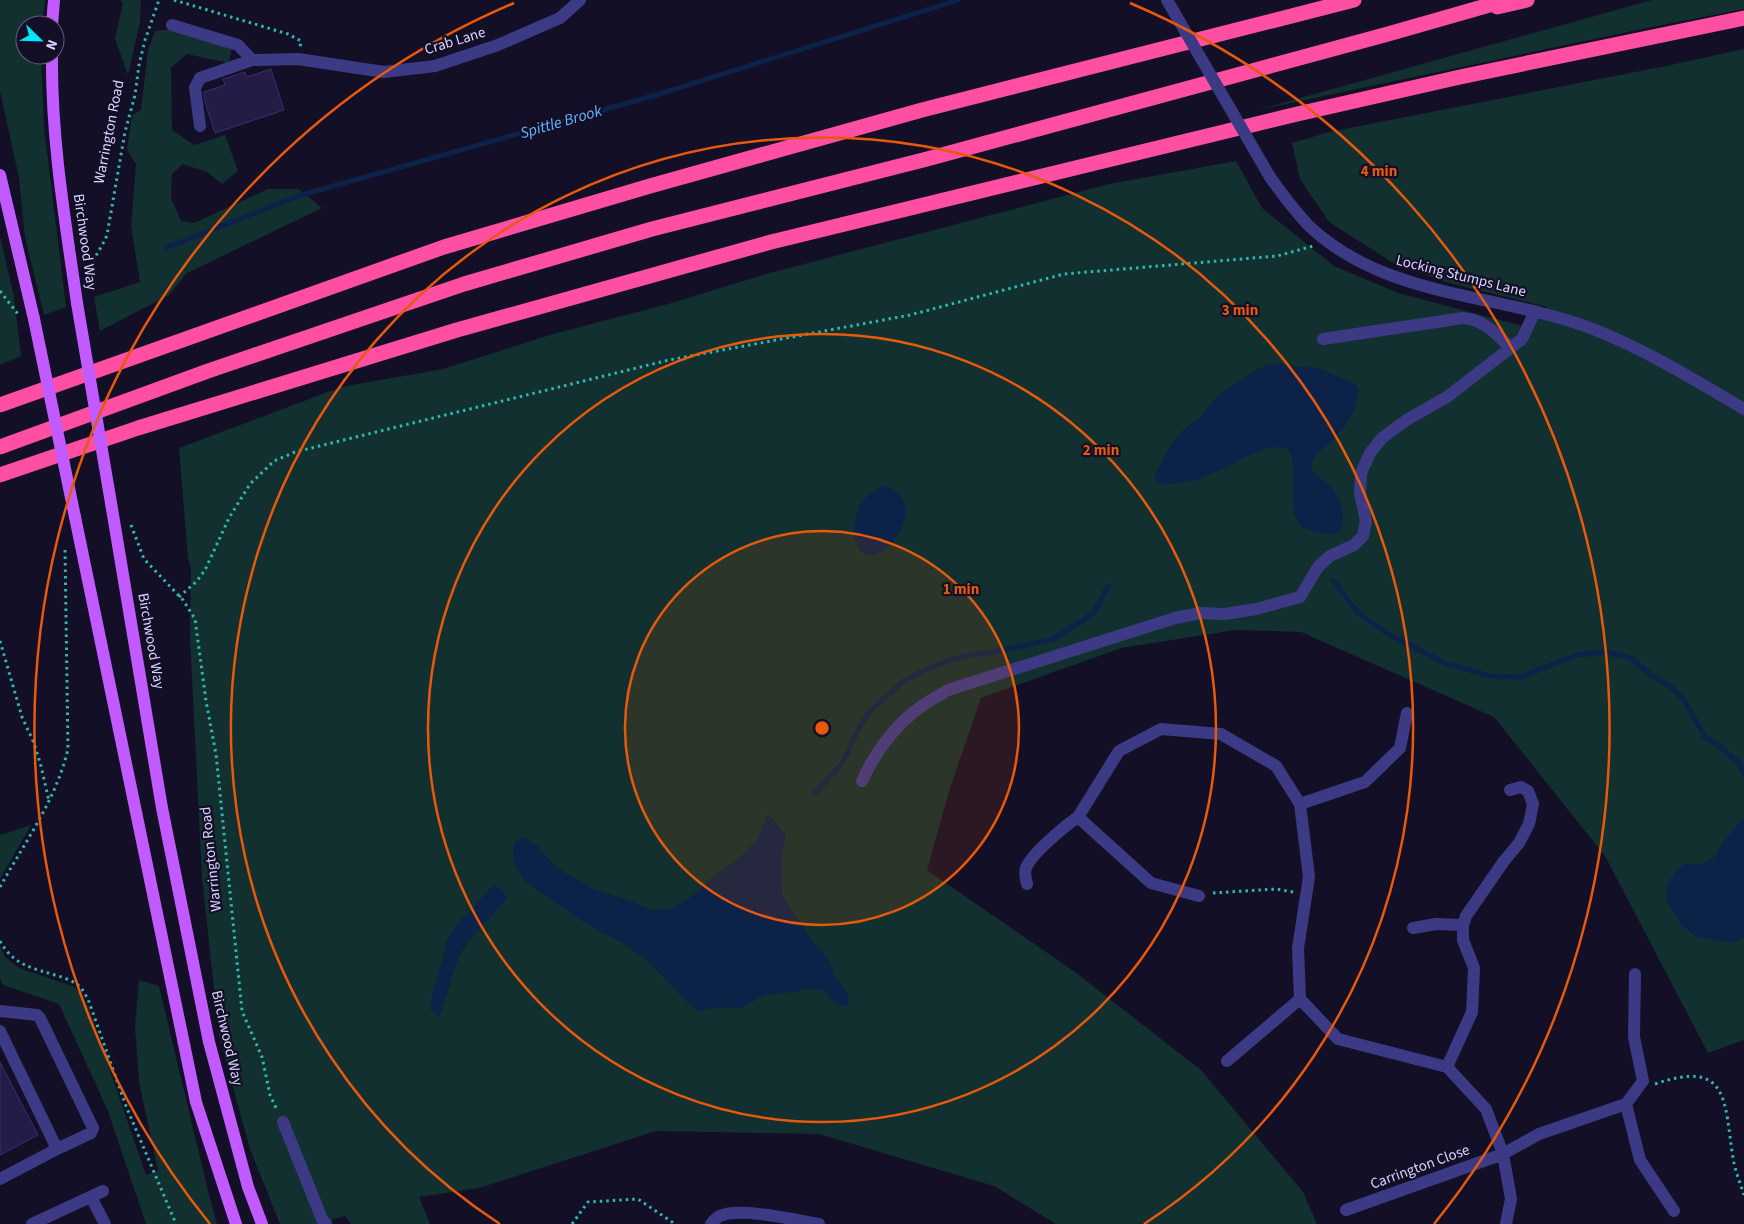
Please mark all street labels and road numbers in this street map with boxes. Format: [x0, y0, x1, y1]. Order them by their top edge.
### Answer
street label: Crab Lane [422, 22, 488, 60]
street label: Warrington Road [89, 78, 129, 186]
street label: Birchwood Way [68, 193, 102, 291]
street label: Locking Stumps Lane [1394, 250, 1528, 302]
street label: Birchwood Way [132, 591, 170, 691]
street label: Warrington Road [195, 806, 227, 912]
street label: Birchwood Way [206, 988, 248, 1088]
street label: Carrington Close [1367, 1139, 1473, 1195]

